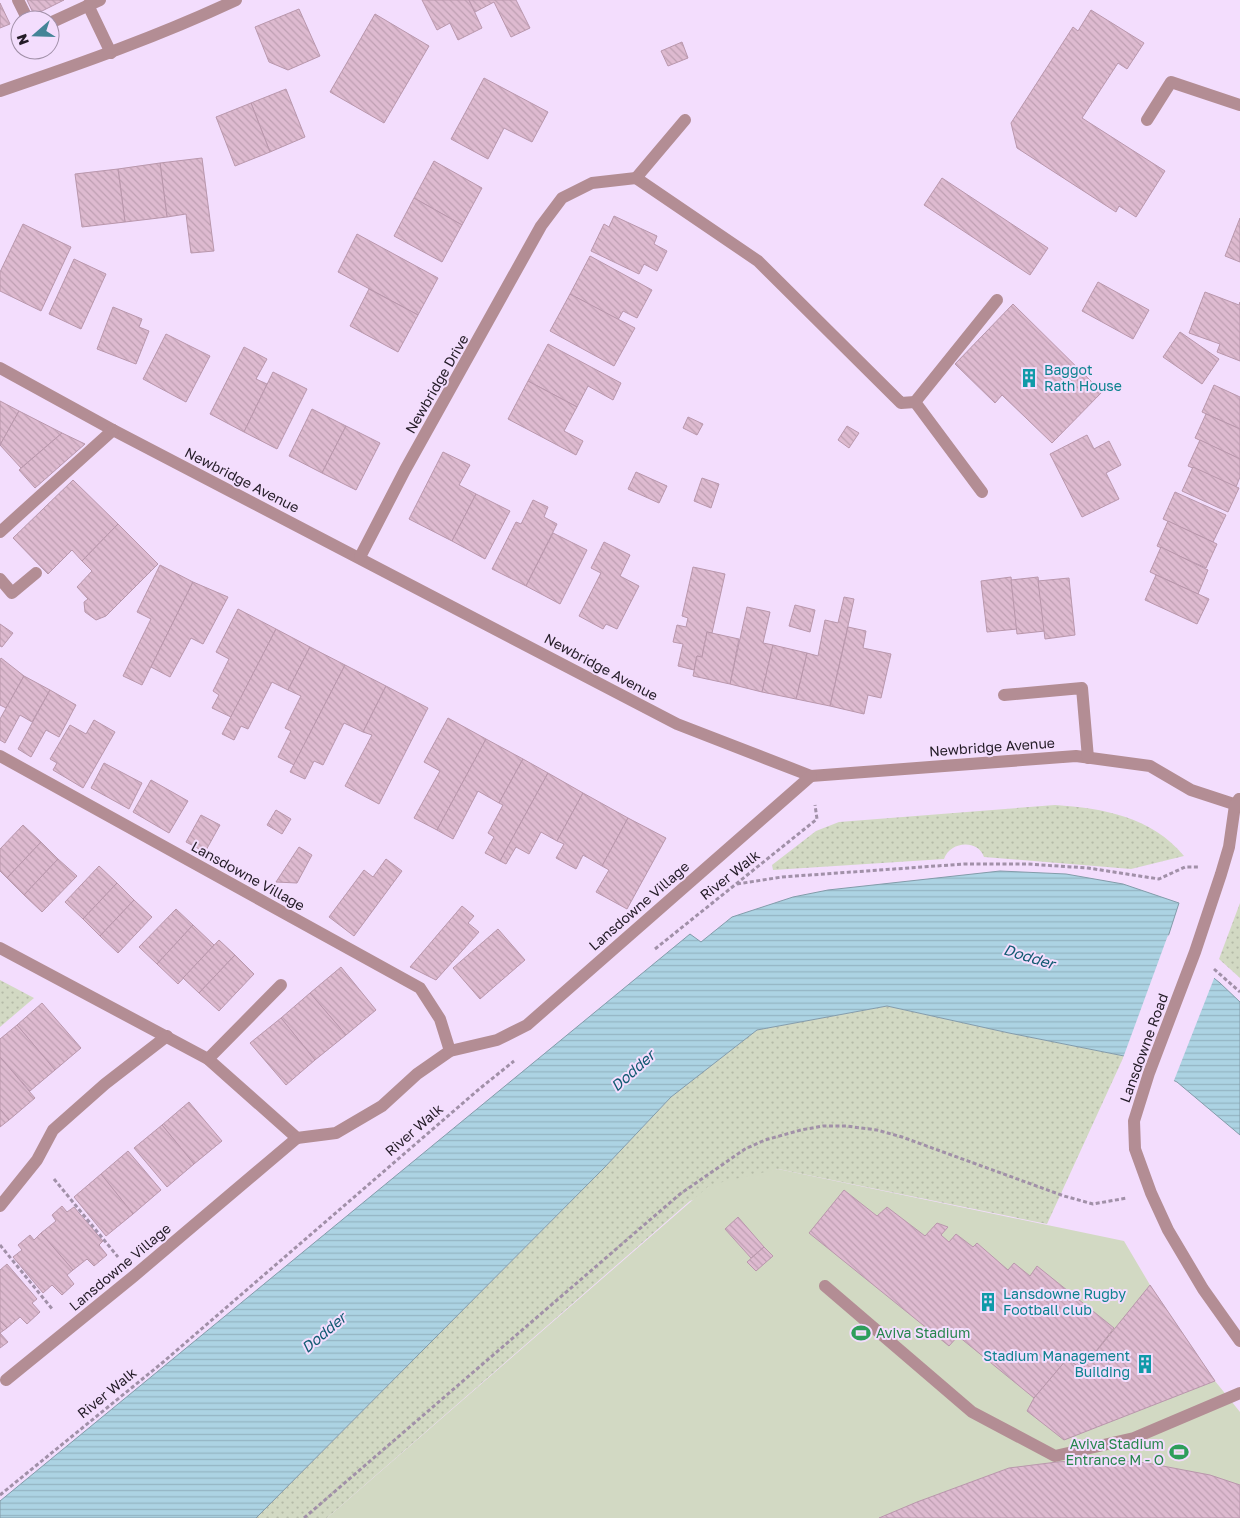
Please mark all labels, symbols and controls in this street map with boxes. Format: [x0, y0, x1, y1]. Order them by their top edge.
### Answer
north arrow [10, 10, 60, 60]
text: N [13, 32, 32, 48]
street label: Newbridge Drive [401, 331, 472, 436]
place label: Baggot Rath House [1044, 361, 1122, 394]
building icon: Baggot Rath House [1018, 367, 1040, 389]
street label: Newbridge Avenue [182, 443, 302, 516]
street label: Newbridge Avenue [542, 629, 661, 704]
street label: Newbridge Avenue [929, 734, 1055, 759]
street label: Lansdowne Village [188, 837, 308, 914]
street label: River Walk [696, 846, 763, 903]
street label: Lansdowne Village [585, 857, 692, 954]
water label: Dodder [1002, 940, 1059, 973]
street label: Lansdowne Road [1116, 991, 1171, 1105]
water label: Dodder [607, 1045, 659, 1095]
street label: River Walk [381, 1100, 446, 1159]
street label: Lansdowne Village [65, 1219, 174, 1314]
place label: Lansdowne Rugby Football club [1003, 1285, 1126, 1318]
building icon: Lansdowne Rugby Football club [977, 1291, 999, 1313]
water label: Dodder [297, 1307, 351, 1356]
sports icon: Aviva Stadium [850, 1322, 872, 1344]
place label: Aviva Stadium [876, 1324, 970, 1341]
place label: Stadium Management Building [983, 1347, 1130, 1380]
building icon: Stadium Management Building [1134, 1353, 1156, 1375]
street label: River Walk [74, 1364, 140, 1422]
place label: Aviva Stadium Entrance M - O [1066, 1435, 1164, 1468]
sports icon: Aviva Stadium Entrance M - O [1168, 1441, 1190, 1463]

